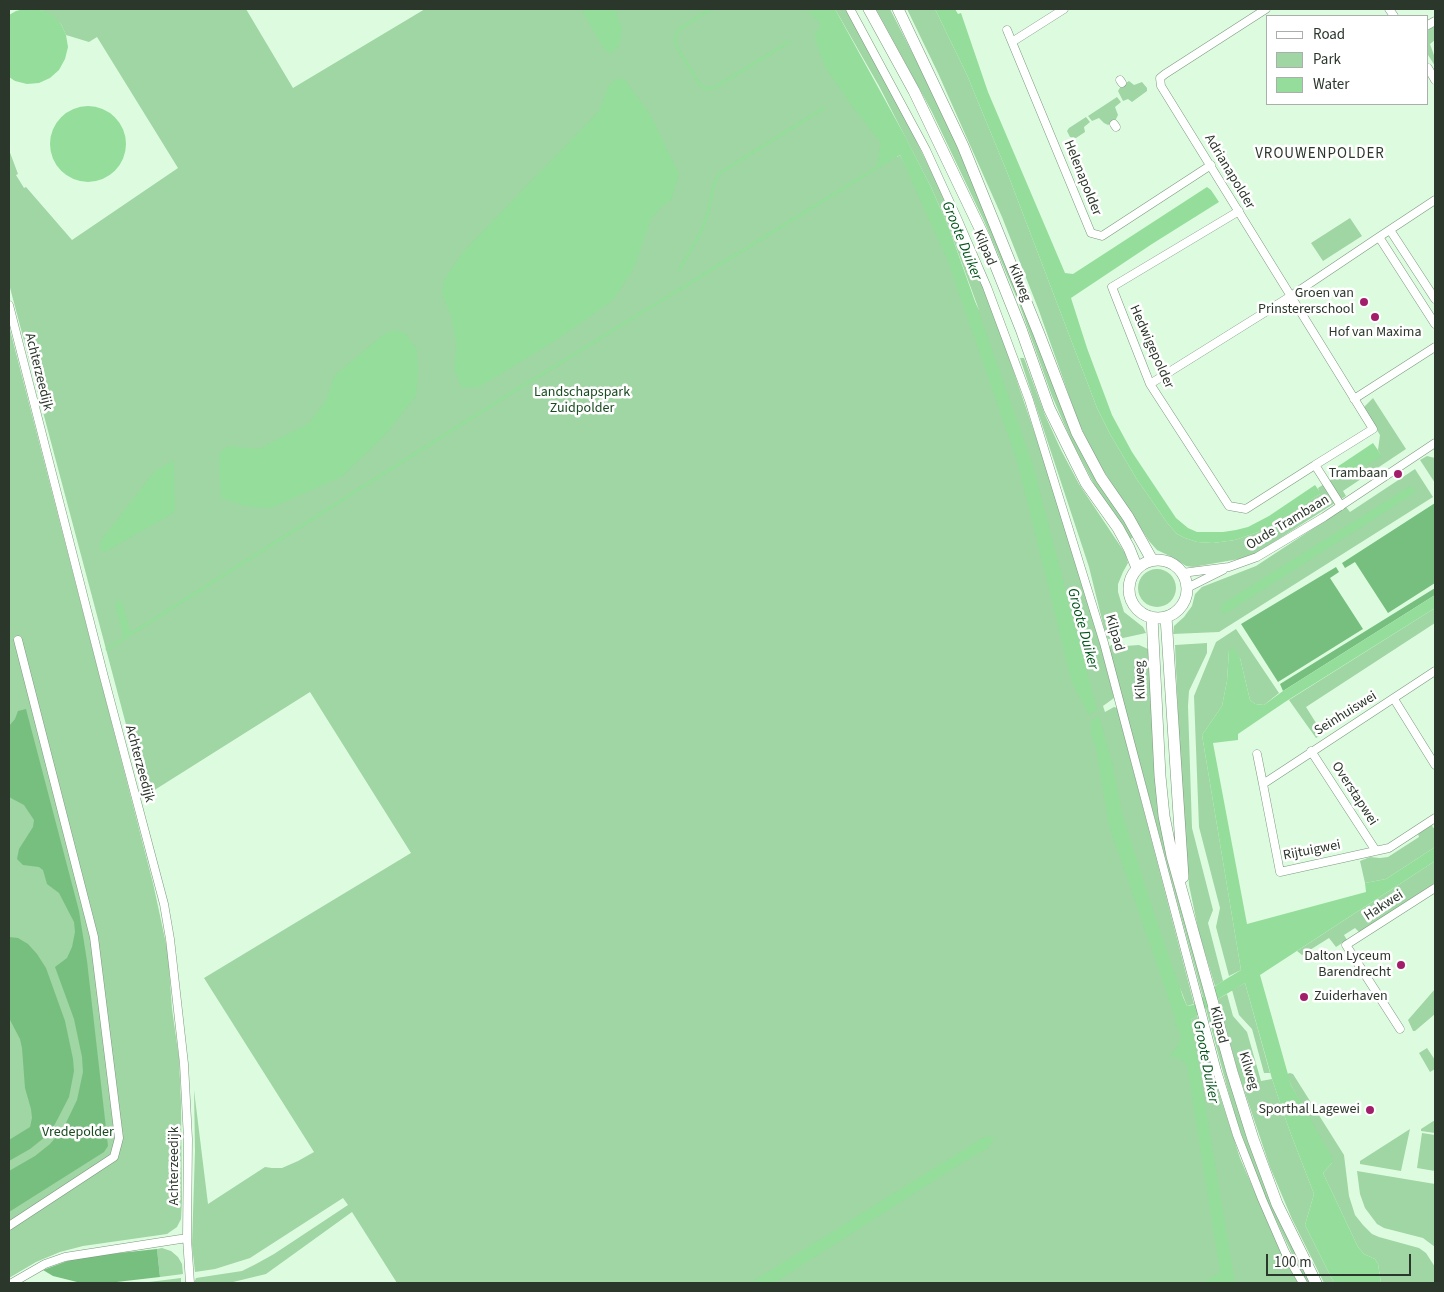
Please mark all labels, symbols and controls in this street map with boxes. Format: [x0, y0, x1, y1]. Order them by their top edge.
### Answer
legend [1266, 15, 1429, 105]
text: Road [1313, 24, 1345, 45]
text: Park [1313, 49, 1341, 70]
text: Water [1313, 74, 1349, 95]
street label: Adrianapolder [1200, 132, 1258, 212]
street label: Helenapolder [1059, 138, 1105, 218]
district label: VROUWENPOLDER [1254, 146, 1386, 164]
water label: Groote Duiker [937, 199, 985, 283]
street label: Kilpad [969, 227, 999, 269]
street label: Kilweg [1004, 262, 1034, 304]
place label: Groen van Prinstererschool [1258, 286, 1354, 318]
marker: Groen van Prinstererschool [1358, 296, 1370, 308]
street label: Hedwigepolder [1125, 303, 1177, 391]
marker: Hof van Maxima [1369, 311, 1381, 323]
place label: Hof van Maxima [1329, 325, 1421, 341]
street label: Achterzeedijk [20, 332, 56, 412]
park label: Landschapspark Zuidpolder [534, 385, 630, 418]
place label: Trambaan [1329, 466, 1388, 482]
marker: Trambaan [1392, 468, 1404, 480]
street label: Oude Trambaan [1243, 492, 1333, 554]
water label: Groote Duiker [1062, 586, 1102, 672]
street label: Kilpad [1101, 613, 1127, 653]
street label: Kilweg [1132, 660, 1150, 700]
street label: Seinhuiswei [1312, 688, 1380, 740]
street label: Achterzeedijk [121, 724, 157, 804]
street label: Overstapwei [1327, 759, 1381, 829]
street label: Rijtuigwei [1282, 837, 1342, 865]
street label: Hakwei [1361, 887, 1407, 925]
place label: Dalton Lyceum Barendrecht [1304, 949, 1391, 982]
marker: Dalton Lyceum Barendrecht [1395, 959, 1407, 971]
place label: Zuiderhaven [1314, 989, 1388, 1005]
marker: Zuiderhaven [1298, 991, 1310, 1003]
street label: Kilpad [1205, 1005, 1231, 1045]
water label: Groote Duiker [1188, 1019, 1222, 1105]
street label: Kilweg [1234, 1050, 1262, 1092]
place label: Sporthal Lagewei [1258, 1102, 1360, 1118]
marker: Sporthal Lagewei [1364, 1104, 1376, 1116]
park label: Vredepolder [42, 1125, 114, 1141]
street label: Achterzeedijk [167, 1126, 183, 1206]
scale bar [1269, 1244, 1414, 1276]
text: 100 m [1274, 1252, 1312, 1273]

